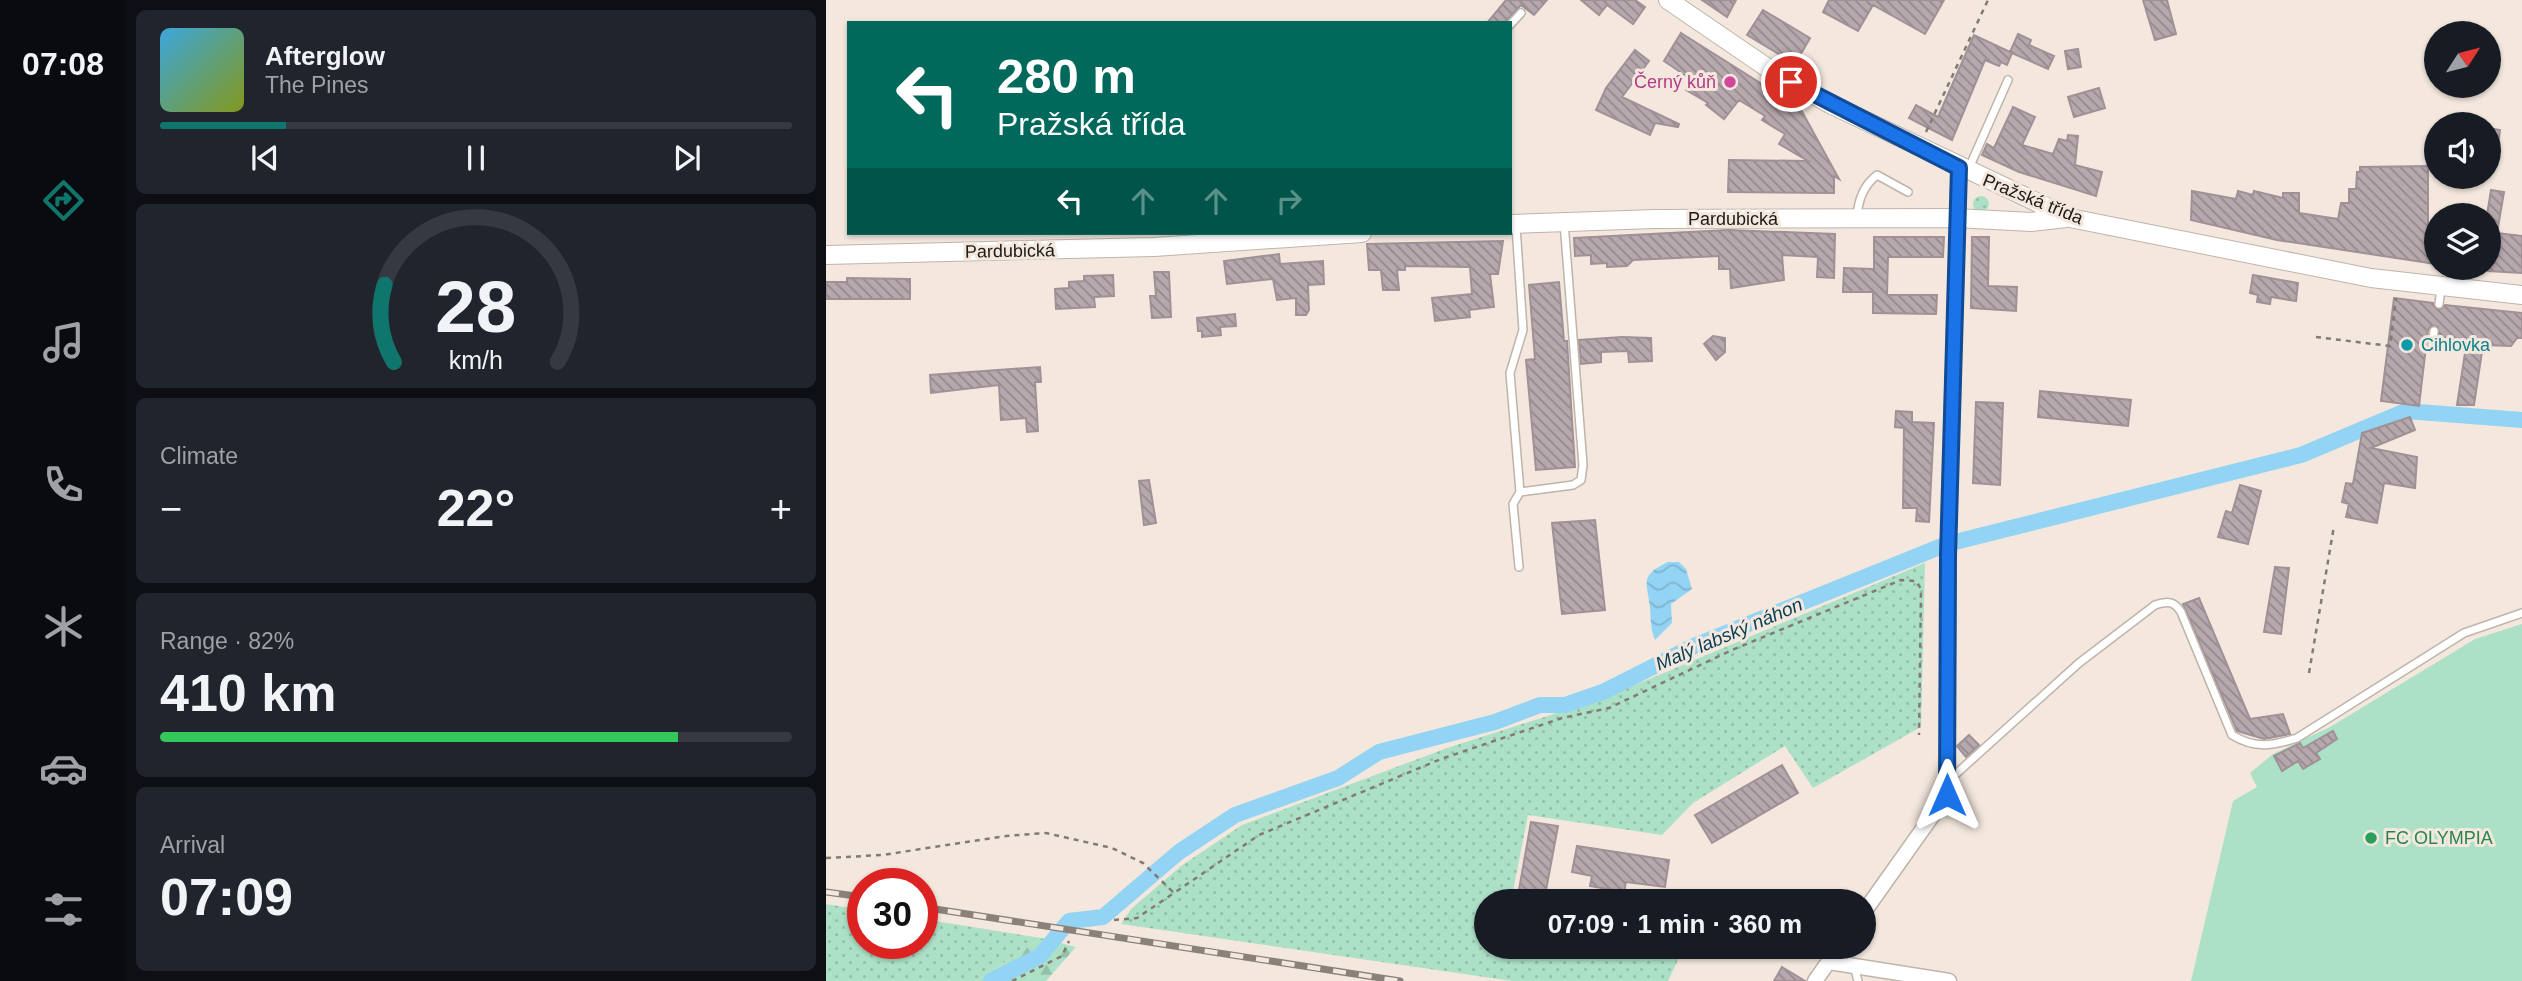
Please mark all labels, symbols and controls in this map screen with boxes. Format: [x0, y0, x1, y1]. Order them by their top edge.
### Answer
north arrow [2424, 21, 2501, 98]
map controls [2424, 21, 2501, 280]
text: Afterglow [265, 41, 385, 71]
text: 07:08 [22, 46, 104, 82]
icon: left [882, 49, 973, 140]
text: 280 m [997, 49, 1136, 103]
pin [1761, 52, 1821, 112]
icon: arrive [1772, 63, 1810, 101]
place label: Černý kůň [1634, 71, 1716, 92]
text: The Pines [265, 72, 369, 98]
marker: Černý kůň [1722, 74, 1738, 90]
text: Pražská třída [997, 106, 1186, 142]
button: sound [2424, 112, 2501, 189]
icon: previous [246, 139, 284, 177]
icon: pause [457, 139, 495, 177]
icon: next [668, 139, 706, 177]
street label: Pražská třída [1980, 170, 2087, 229]
icon: directions [39, 176, 88, 225]
icon: left [1051, 182, 1089, 220]
icon: ahead [1124, 182, 1162, 220]
icon: ahead [1197, 182, 1235, 220]
icon: right [1270, 182, 1308, 220]
button: layers [2424, 203, 2501, 280]
street label: Pardubická [1688, 209, 1779, 229]
street label: Pardubická [965, 240, 1056, 262]
text: 28 [436, 267, 516, 348]
icon: music [39, 318, 88, 367]
place label: Cihlovka [2421, 335, 2491, 355]
marker: Cihlovka [2399, 337, 2415, 353]
text: km/h [449, 346, 503, 374]
text: Climate [160, 443, 238, 469]
icon: phone [39, 460, 88, 509]
text: 22° [437, 479, 515, 537]
text: − [160, 488, 182, 530]
text: + [770, 488, 792, 530]
water label: Malý labský náhon [1652, 594, 1806, 674]
icon: climate [39, 602, 88, 651]
text: Range · 82% [160, 628, 294, 654]
text: 410 km [160, 664, 336, 722]
icon: car [39, 744, 88, 793]
position arrow [1910, 758, 1984, 832]
place label: FC OLYMPIA [2385, 828, 2493, 848]
marker: FC OLYMPIA [2363, 830, 2379, 846]
text: Arrival [160, 832, 225, 858]
text: 07:09 [160, 868, 293, 926]
speed limit sign: 30 [847, 868, 938, 959]
icon: filters [39, 885, 88, 934]
text: 07:09 · 1 min · 360 m [1548, 909, 1802, 939]

